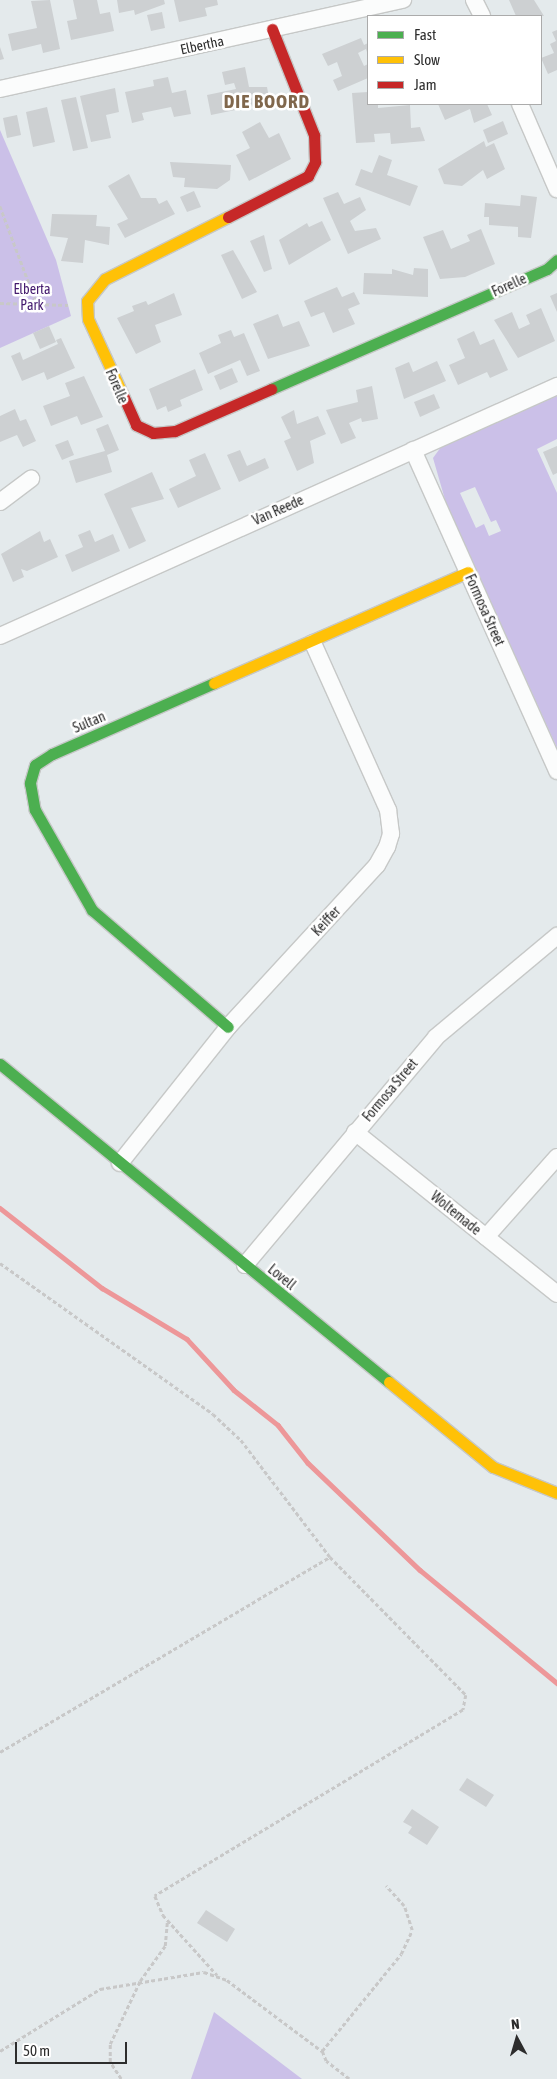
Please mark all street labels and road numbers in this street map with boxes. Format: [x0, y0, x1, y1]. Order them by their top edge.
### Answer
street label: Elbertha [179, 32, 225, 58]
street label: Forelle [489, 270, 529, 300]
street label: Forelle [102, 366, 132, 406]
street label: Van Reede [250, 491, 306, 529]
street label: Formosa Street [462, 571, 508, 649]
street label: Sultan [70, 708, 108, 736]
street label: Keiffer [308, 903, 344, 939]
street label: Formosa Street [359, 1055, 421, 1125]
street label: Woltemade [427, 1188, 485, 1238]
street label: Lovell [265, 1261, 299, 1293]

